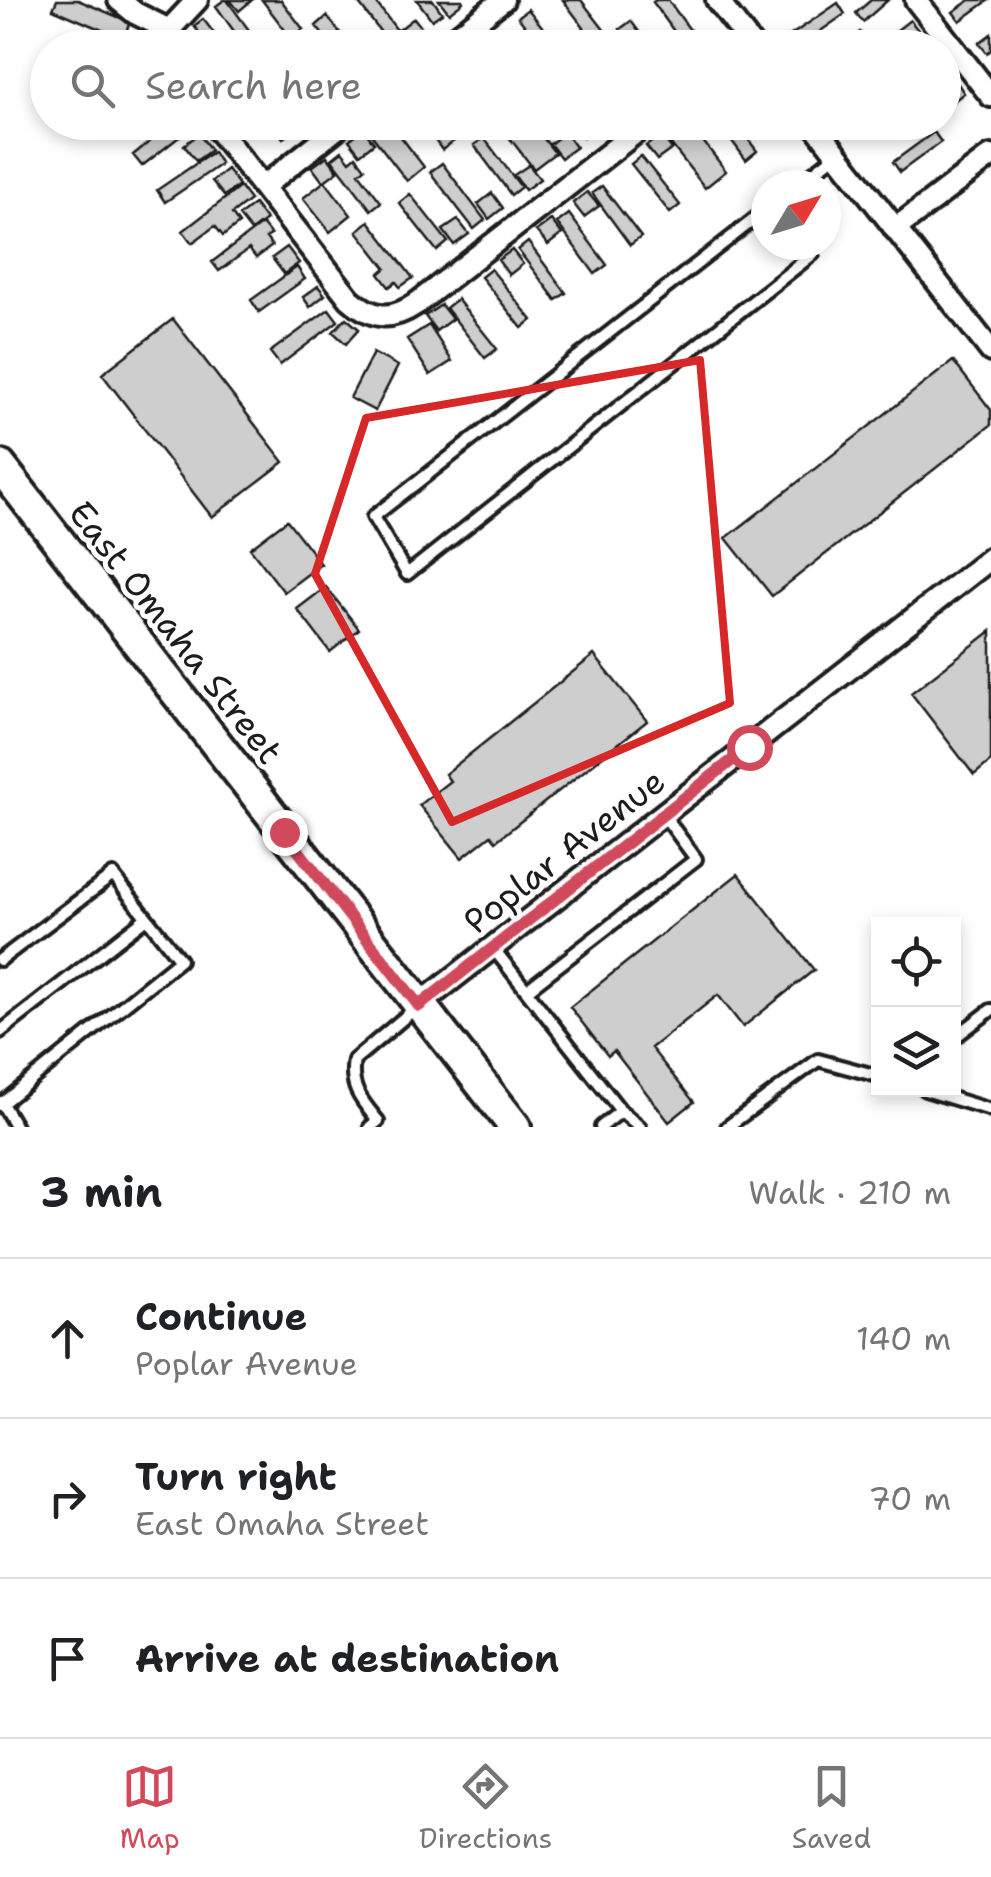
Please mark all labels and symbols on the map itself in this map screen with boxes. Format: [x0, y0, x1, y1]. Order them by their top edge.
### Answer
north arrow [751, 170, 841, 260]
street label: East Omaha Street [58, 491, 294, 773]
route start [727, 725, 773, 771]
street label: Poplar Avenue [454, 758, 674, 944]
route end [262, 810, 308, 856]

